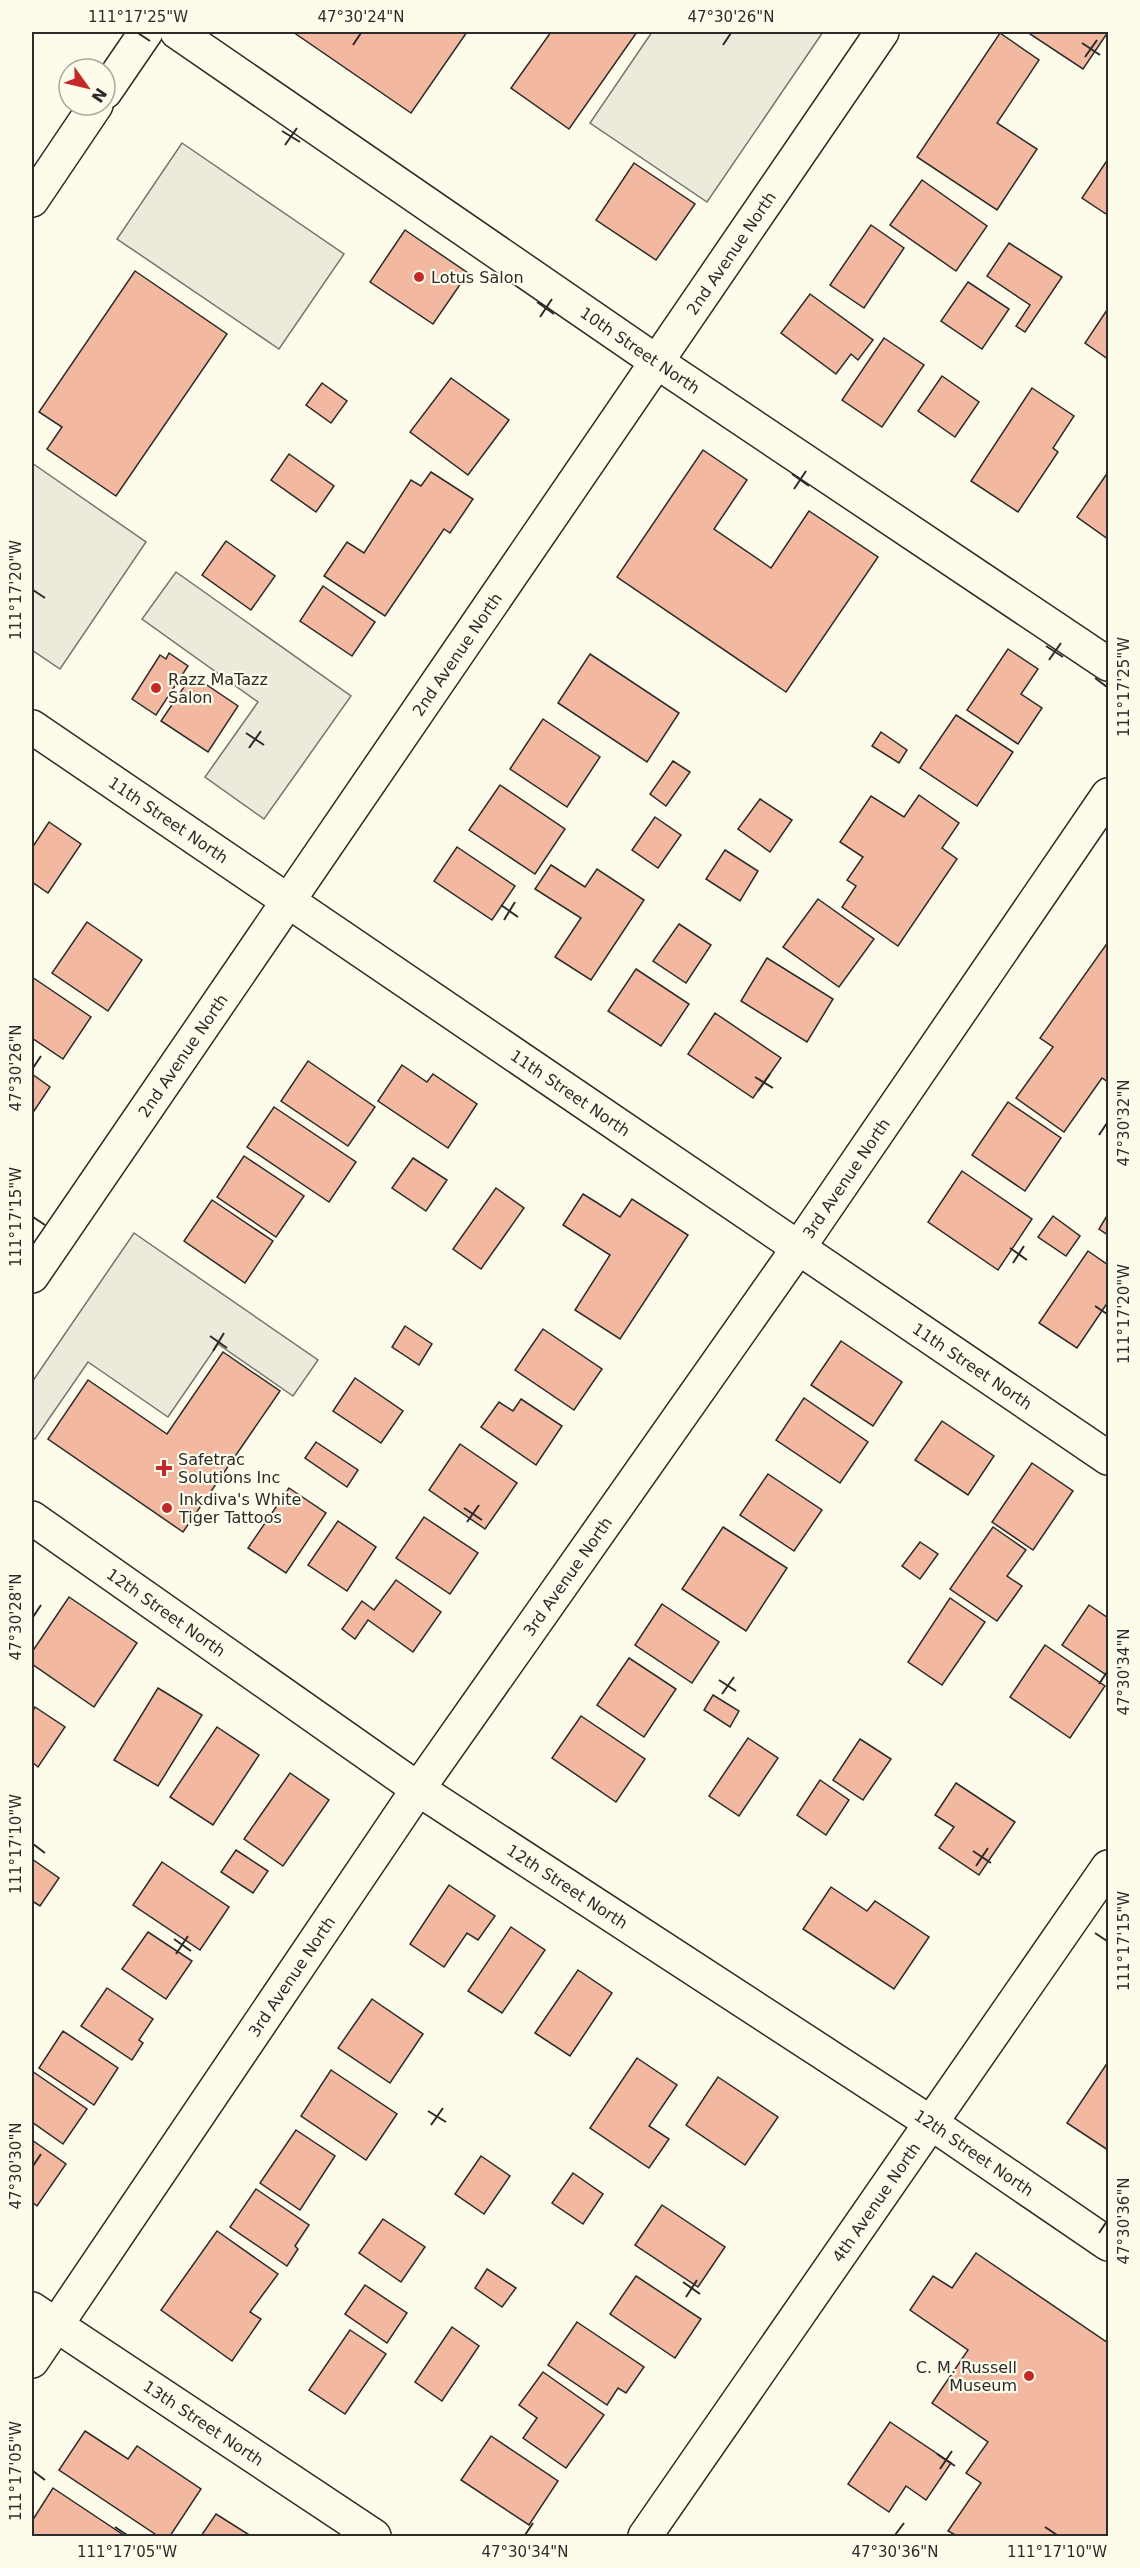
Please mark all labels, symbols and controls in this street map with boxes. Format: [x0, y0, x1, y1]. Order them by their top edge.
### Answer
text: 111°17'25"W [88, 8, 188, 26]
text: 47°30'24"N [317, 8, 405, 26]
text: 47°30'26"N [687, 8, 775, 26]
north arrow [57, 57, 117, 117]
text: N [87, 84, 111, 106]
street label: 2nd Avenue North [682, 188, 780, 318]
place label: Lotus Salon [431, 268, 524, 287]
marker: Lotus Salon [412, 270, 426, 284]
street label: 10th Street North [577, 303, 704, 398]
text: 111°17'20"W [7, 540, 25, 640]
street label: 2nd Avenue North [408, 589, 506, 719]
text: 111°17'25"W [1115, 637, 1133, 737]
place label: Razz MaTazz Salon [168, 670, 268, 707]
marker: Razz MaTazz Salon [149, 681, 163, 695]
street label: 11th Street North [105, 772, 232, 867]
street label: 2nd Avenue North [134, 990, 231, 1121]
text: 47°30'26"N [7, 1024, 25, 1112]
street label: 11th Street North [507, 1046, 634, 1140]
text: 47°30'32"N [1115, 1079, 1133, 1167]
street label: 3rd Avenue North [798, 1115, 894, 1242]
text: 111°17'15"W [7, 1167, 25, 1267]
text: 111°17'20"W [1115, 1264, 1133, 1364]
street label: 11th Street North [909, 1319, 1036, 1413]
place label: Safetrac Solutions Inc [178, 1450, 280, 1487]
marker: Safetrac Solutions Inc [155, 1459, 173, 1477]
place label: Inkdiva's White Tiger Tattoos [178, 1490, 301, 1527]
marker: Inkdiva's White Tiger Tattoos [160, 1501, 174, 1515]
street label: 3rd Avenue North [519, 1513, 616, 1640]
street label: 12th Street North [103, 1564, 229, 1660]
text: 47°30'28"N [7, 1573, 25, 1661]
text: 47°30'34"N [1115, 1628, 1133, 1716]
text: 111°17'10"W [7, 1794, 25, 1894]
street label: 12th Street North [503, 1840, 631, 1933]
text: 111°17'15"W [1115, 1891, 1133, 1991]
street label: 3rd Avenue North [244, 1913, 339, 2040]
street label: 12th Street North [911, 2105, 1037, 2200]
text: 47°30'30"N [7, 2122, 25, 2210]
street label: 4th Avenue North [828, 2139, 924, 2266]
text: 47°30'36"N [1115, 2177, 1133, 2265]
place label: C. M. Russell Museum [916, 2358, 1017, 2395]
marker: C. M. Russell Museum [1022, 2369, 1036, 2383]
street label: 13th Street North [140, 2376, 267, 2470]
text: 111°17'05"W [7, 2421, 25, 2521]
text: 111°17'05"W [77, 2543, 177, 2561]
text: 47°30'34"N [481, 2543, 569, 2561]
text: 47°30'36"N [851, 2543, 939, 2561]
text: 111°17'10"W [1007, 2543, 1107, 2561]

